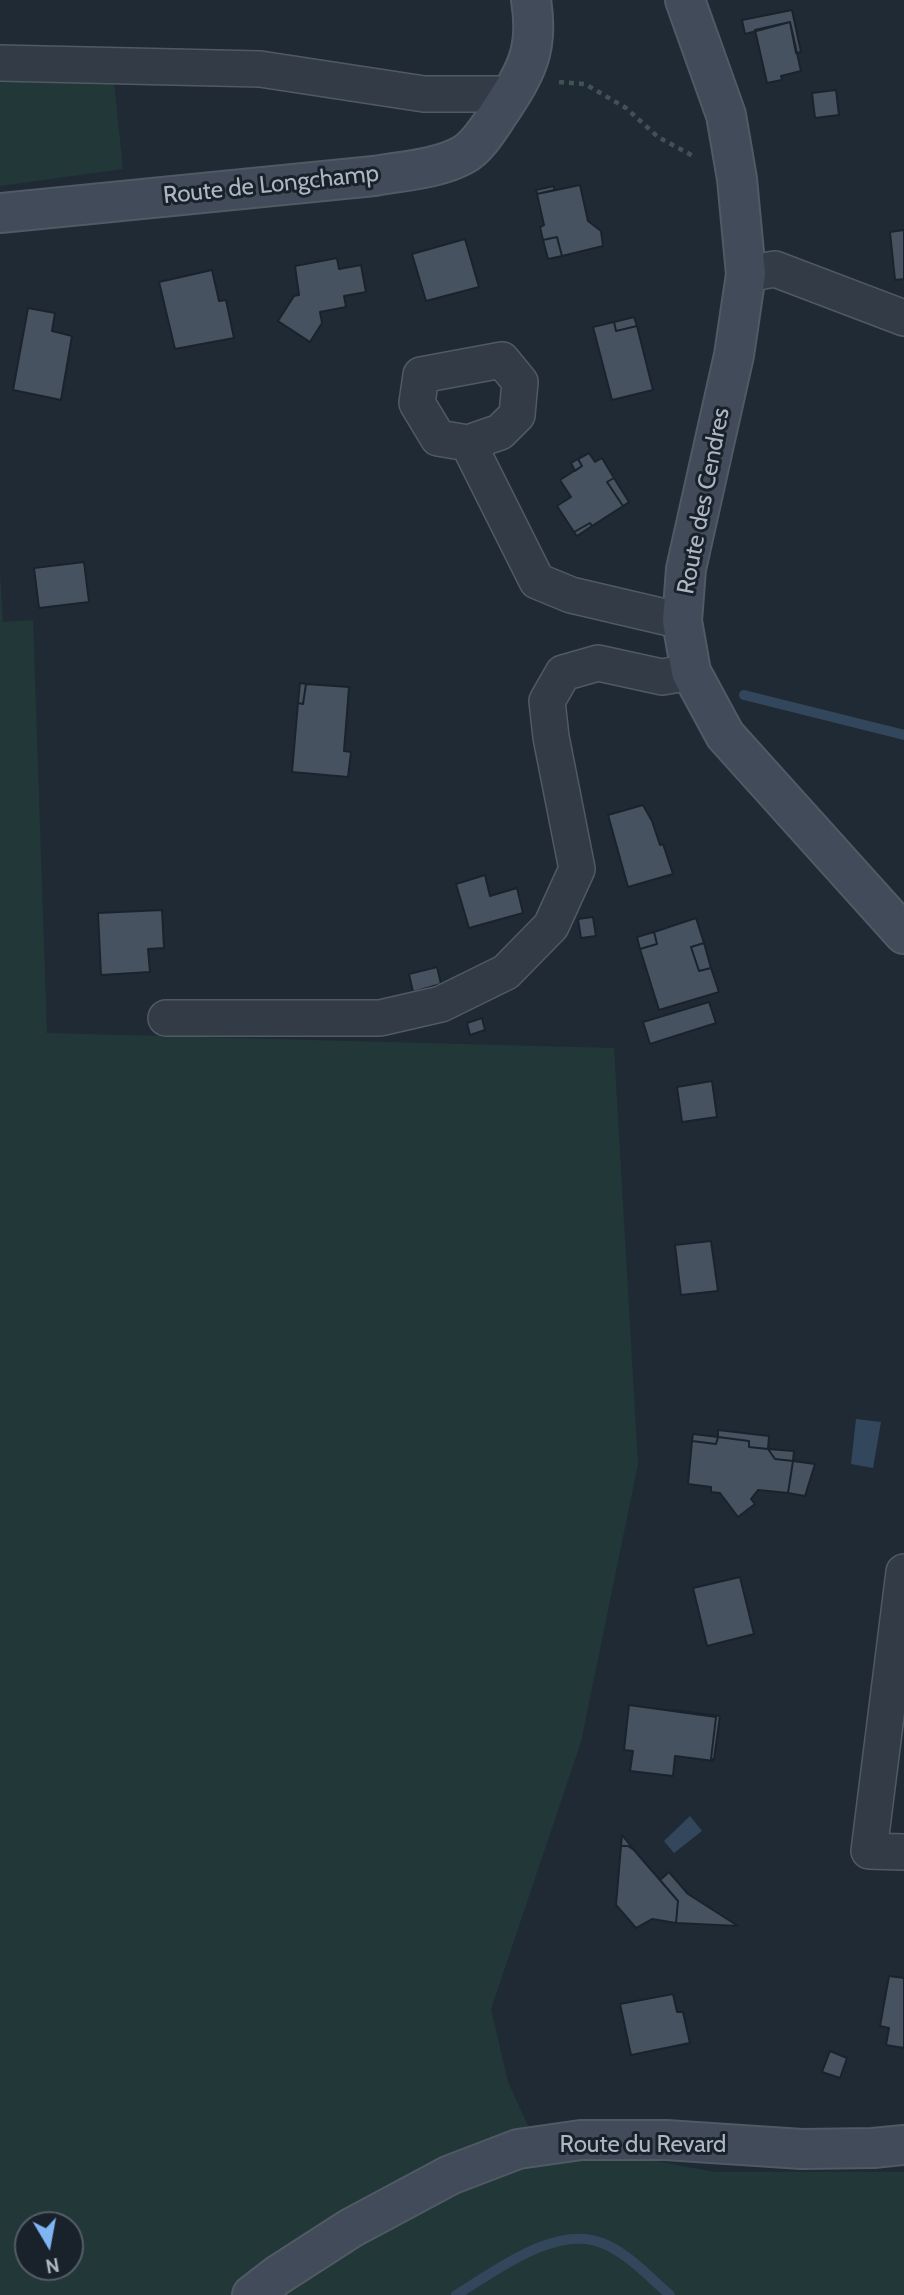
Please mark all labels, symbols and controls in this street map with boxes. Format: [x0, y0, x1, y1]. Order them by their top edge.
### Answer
street label: Route de Longchamp [162, 159, 380, 211]
street label: Route des Cendres [672, 405, 736, 597]
street label: Route du Revard [560, 2131, 726, 2159]
north arrow [14, 2211, 84, 2281]
text: N [44, 2253, 61, 2278]

